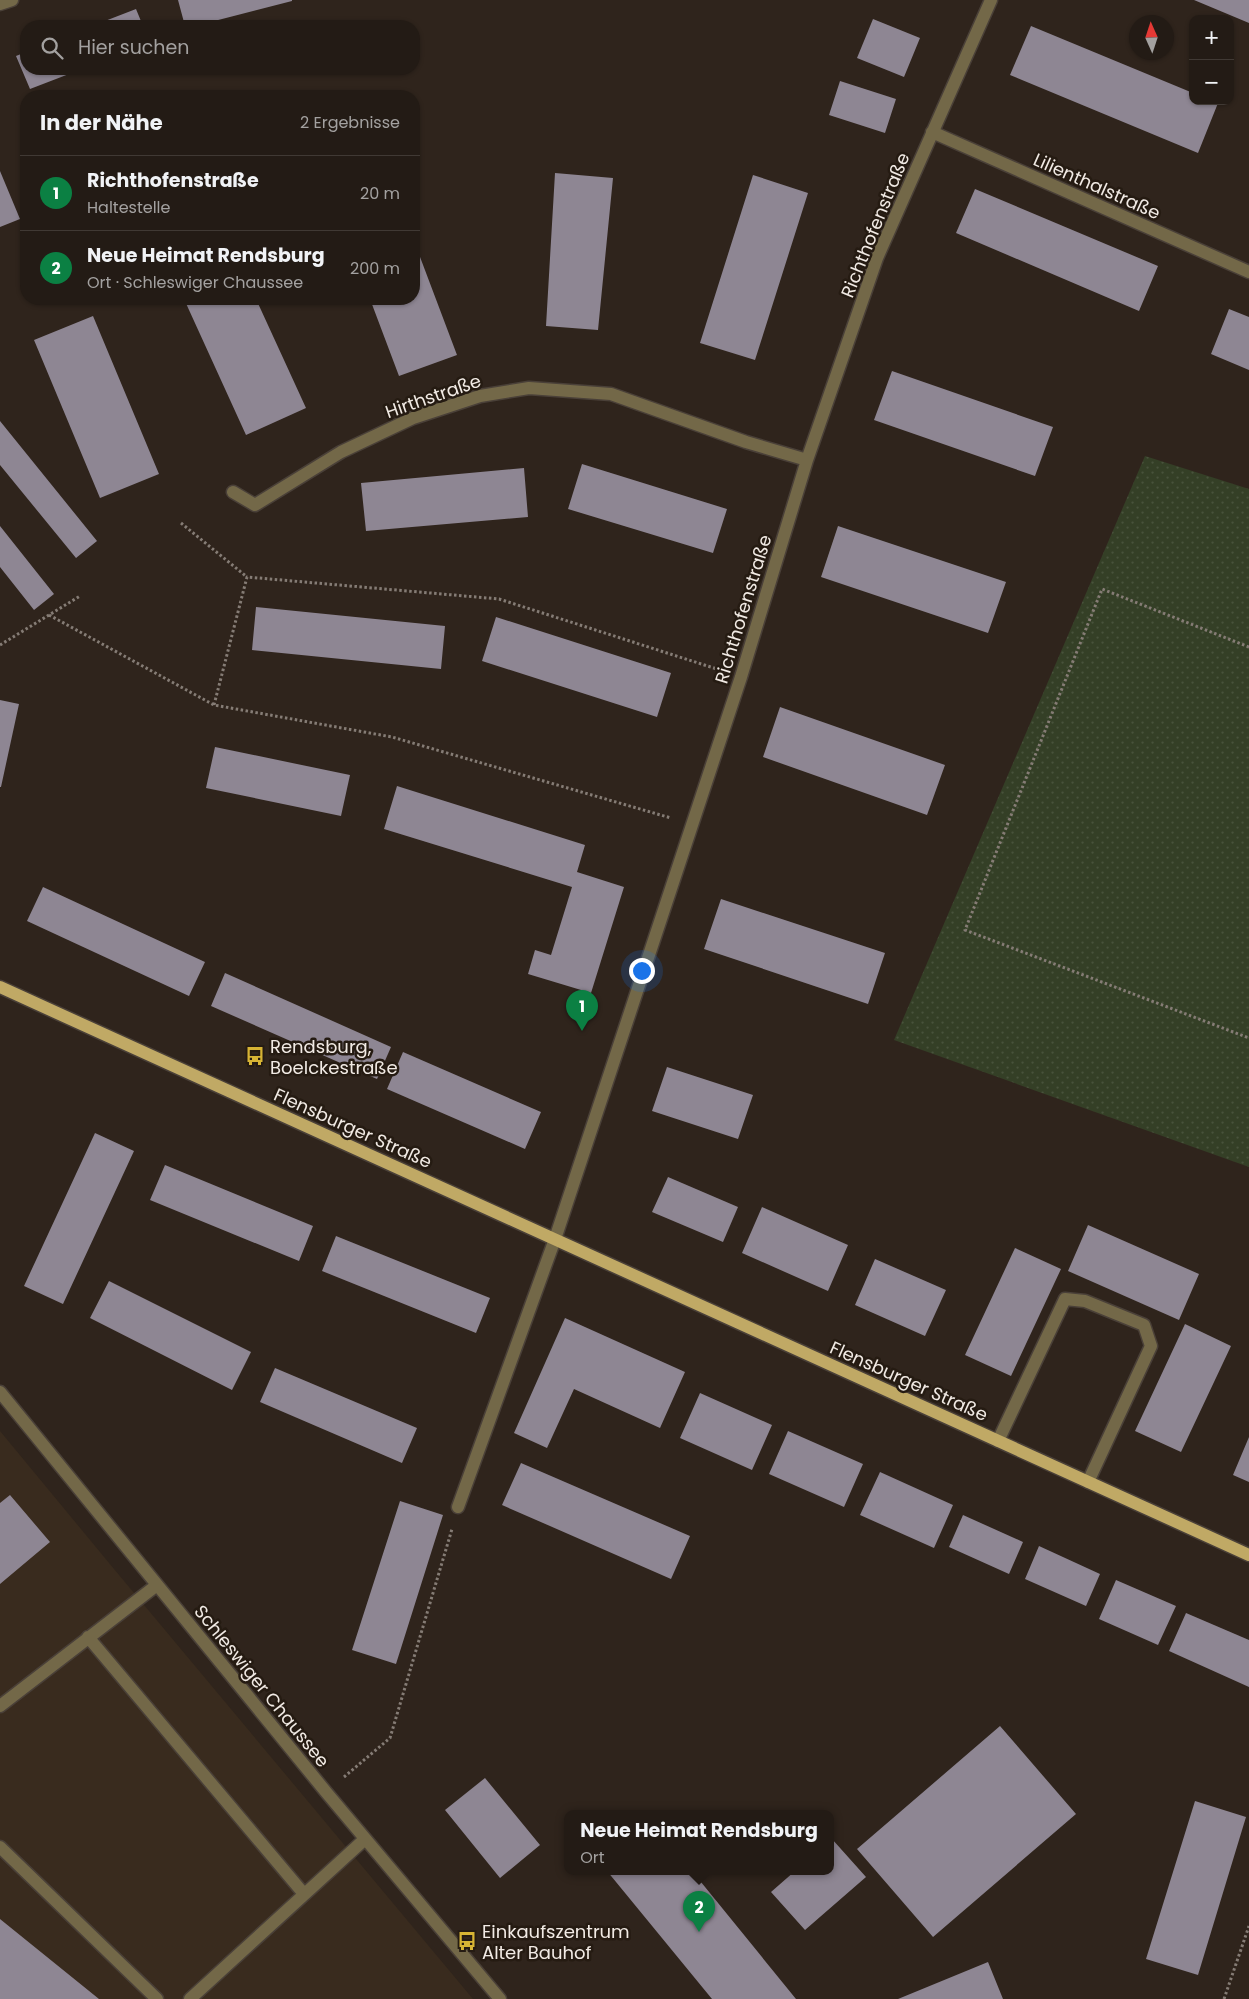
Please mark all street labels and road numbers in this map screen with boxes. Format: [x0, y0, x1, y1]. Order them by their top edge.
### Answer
street label: Lilienthalstraße [1029, 147, 1165, 225]
street label: Richthofenstraße [835, 149, 915, 301]
street label: Hirthstraße [382, 368, 484, 424]
street label: Richthofenstraße [708, 532, 778, 686]
street label: Flensburger Straße [270, 1082, 436, 1174]
street label: Flensburger Straße [826, 1335, 992, 1427]
street label: Schleswiger Chaussee [189, 1600, 335, 1772]

